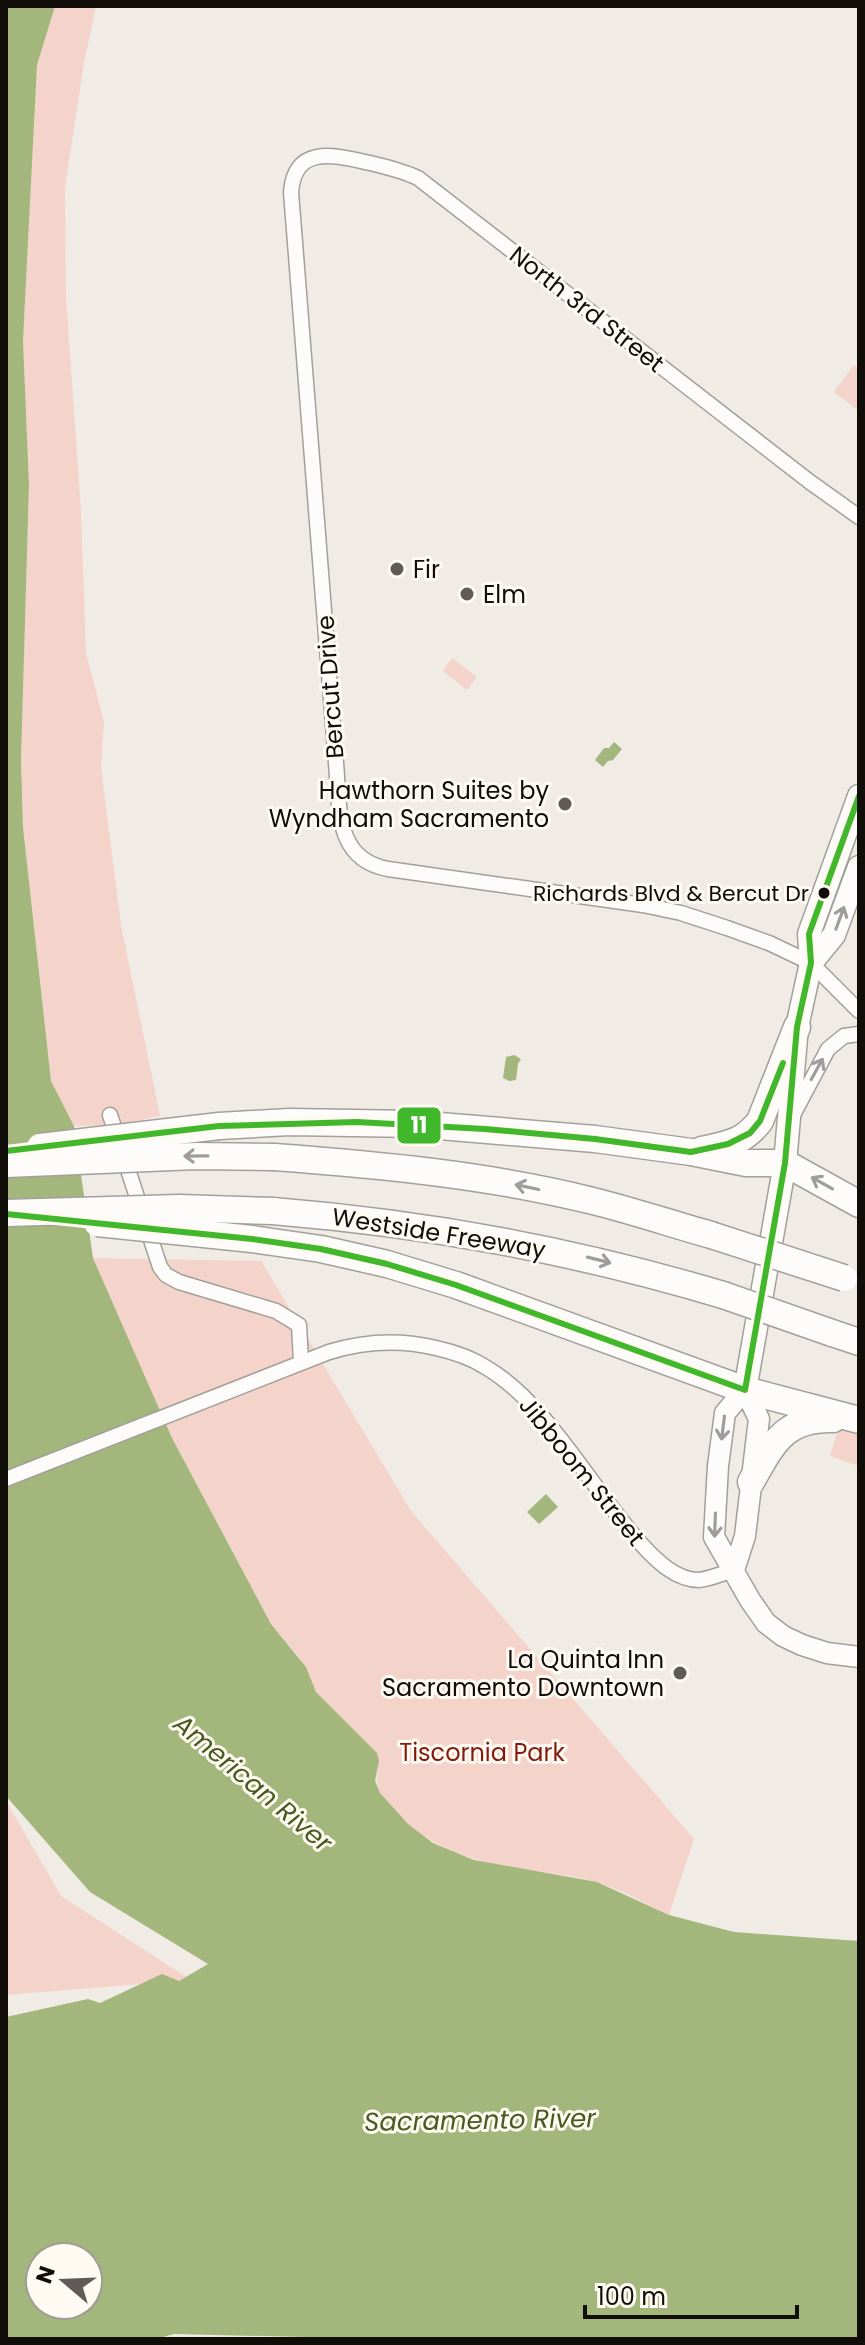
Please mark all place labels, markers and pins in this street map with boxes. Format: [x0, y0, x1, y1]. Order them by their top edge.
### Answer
place label: Fir [413, 553, 440, 586]
marker: Fir [388, 560, 406, 578]
place label: Elm [483, 578, 526, 611]
marker: Elm [458, 585, 476, 603]
place label: Hawthorn Suites by Wyndham Sacramento [269, 774, 549, 835]
marker: Hawthorn Suites by Wyndham Sacramento [556, 795, 574, 813]
place label: Richards Blvd & Bercut Dr [533, 878, 809, 909]
marker: Richards Blvd & Bercut Dr [816, 885, 832, 901]
place label: La Quinta Inn Sacramento Downtown [382, 1643, 664, 1704]
marker: La Quinta Inn Sacramento Downtown [671, 1664, 689, 1682]

